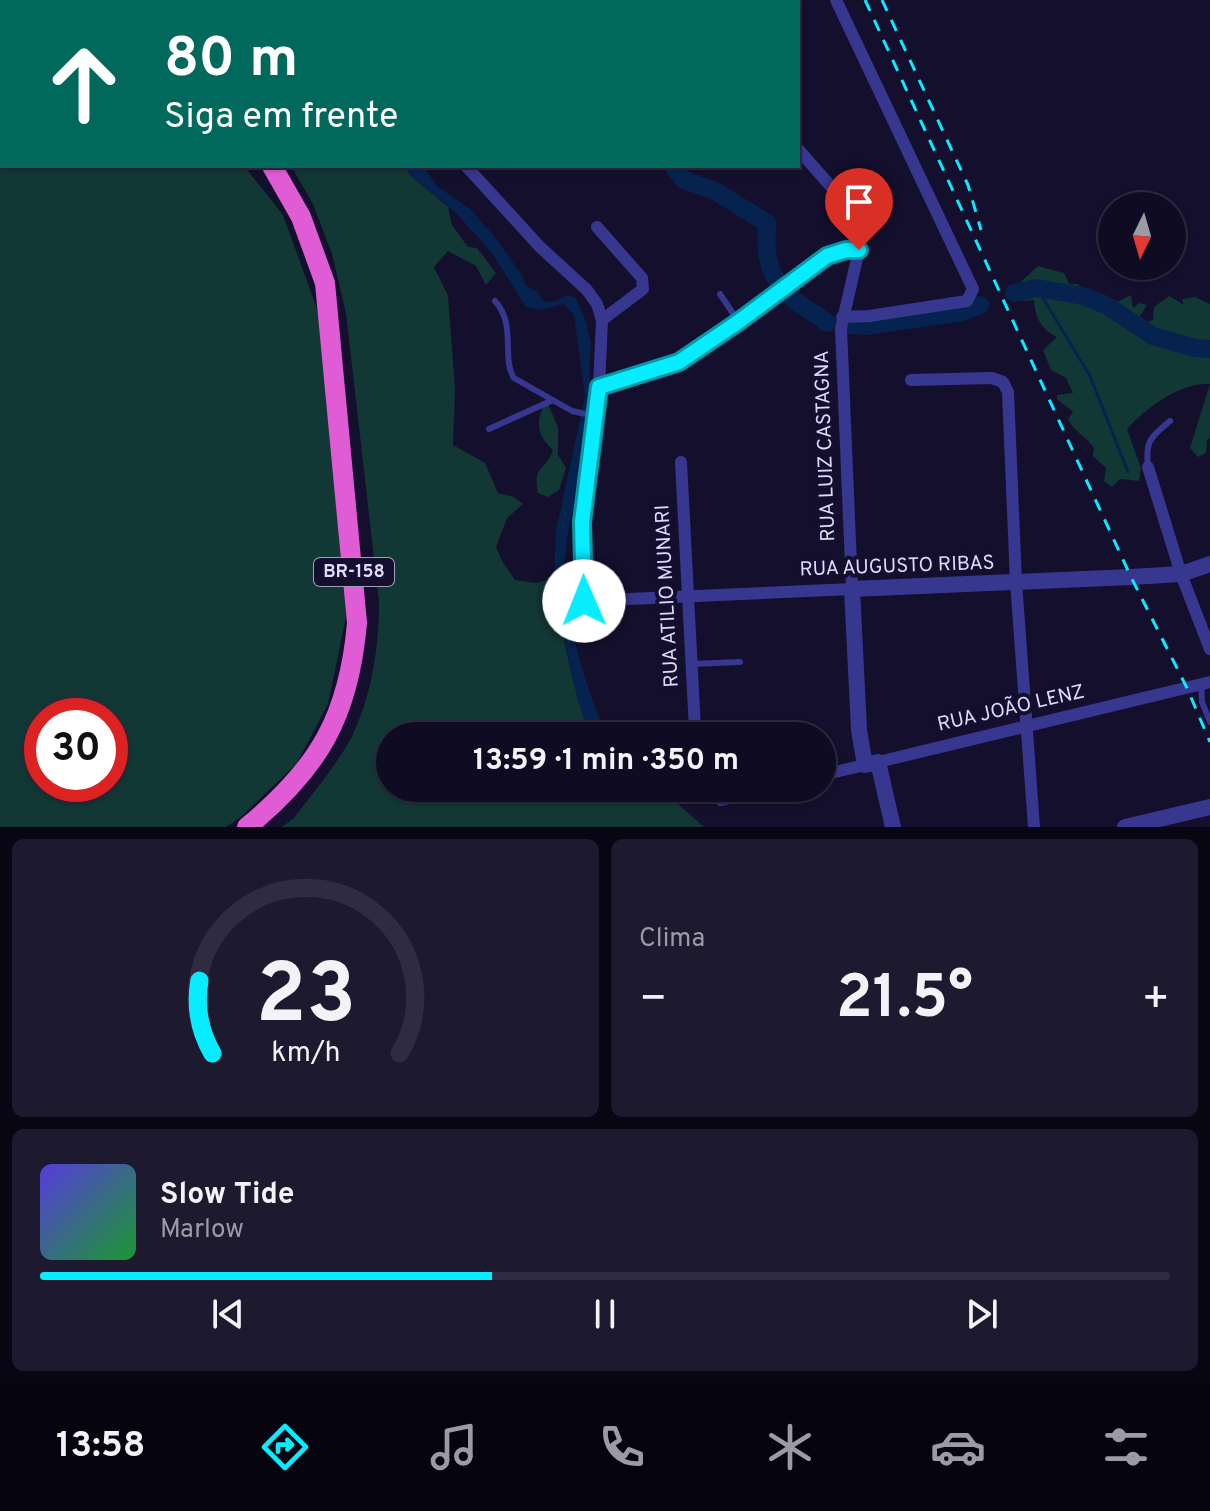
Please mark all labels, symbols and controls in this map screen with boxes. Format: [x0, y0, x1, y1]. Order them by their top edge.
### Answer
text: 80 m [164, 26, 298, 96]
icon: ahead [32, 32, 136, 136]
text: Siga em frente [164, 95, 398, 141]
pin [825, 168, 893, 250]
icon: arrive [837, 180, 881, 224]
north arrow [1098, 192, 1186, 280]
map controls [1098, 192, 1186, 280]
street label: RUA LUIZ CASTAGNA [810, 350, 842, 542]
street label: RUA ATILIO MUNARI [650, 504, 686, 688]
street label: RUA AUGUSTO RIBAS [799, 551, 995, 583]
road number: BR-158 [314, 558, 394, 586]
position arrow [542, 559, 626, 643]
street label: RUA JOÃO LENZ [935, 678, 1087, 739]
speed limit sign: 30 [24, 698, 128, 802]
text: 13:59 · 1 min · 350 m [473, 743, 739, 780]
text: Clima [639, 923, 705, 956]
text: 23 [255, 947, 356, 1052]
text: 21.5° [836, 963, 973, 1039]
text: − [639, 973, 667, 1029]
text: + [1142, 973, 1170, 1029]
text: km/h [271, 1036, 340, 1072]
text: Slow Tide [160, 1177, 294, 1214]
text: Marlow [160, 1214, 244, 1247]
icon: previous [206, 1292, 250, 1336]
icon: pause [583, 1292, 627, 1336]
icon: next [960, 1292, 1004, 1336]
icon: directions [257, 1419, 313, 1475]
icon: music [426, 1419, 482, 1475]
icon: phone [594, 1419, 650, 1475]
icon: climate [762, 1419, 818, 1475]
icon: car [930, 1419, 986, 1475]
icon: filters [1098, 1419, 1154, 1475]
text: 13:58 [56, 1424, 145, 1470]

